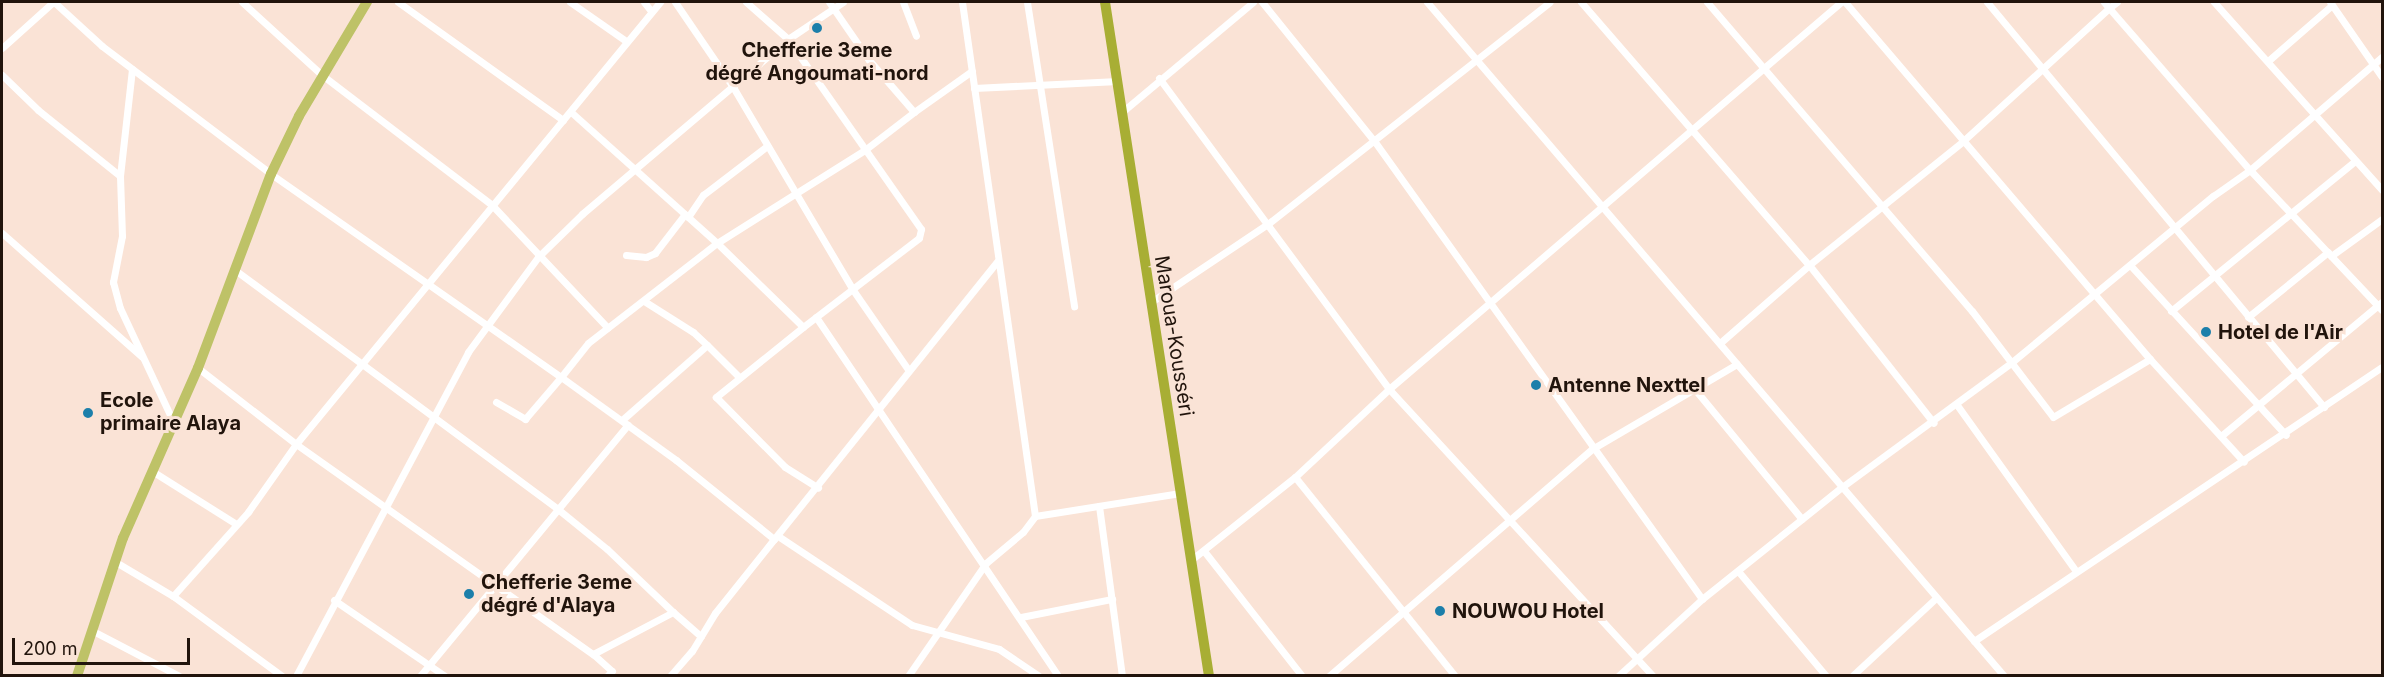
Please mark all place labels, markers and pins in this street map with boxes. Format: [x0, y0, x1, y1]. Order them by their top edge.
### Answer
marker: Chefferie 3eme dégré Angoumati-nord [810, 21, 824, 35]
place label: Chefferie 3eme dégré Angoumati-nord [705, 38, 929, 85]
place label: Hotel de l'Air [2218, 320, 2343, 344]
marker: Hotel de l'Air [2199, 325, 2213, 339]
place label: Antenne Nexttel [1548, 373, 1706, 397]
marker: Antenne Nexttel [1529, 378, 1543, 392]
place label: Ecole primaire Alaya [100, 389, 241, 436]
marker: Ecole primaire Alaya [81, 406, 95, 420]
place label: Chefferie 3eme dégré d'Alaya [481, 570, 632, 617]
marker: Chefferie 3eme dégré d'Alaya [462, 587, 476, 601]
place label: NOUWOU Hotel [1452, 599, 1604, 623]
marker: NOUWOU Hotel [1433, 604, 1447, 618]

